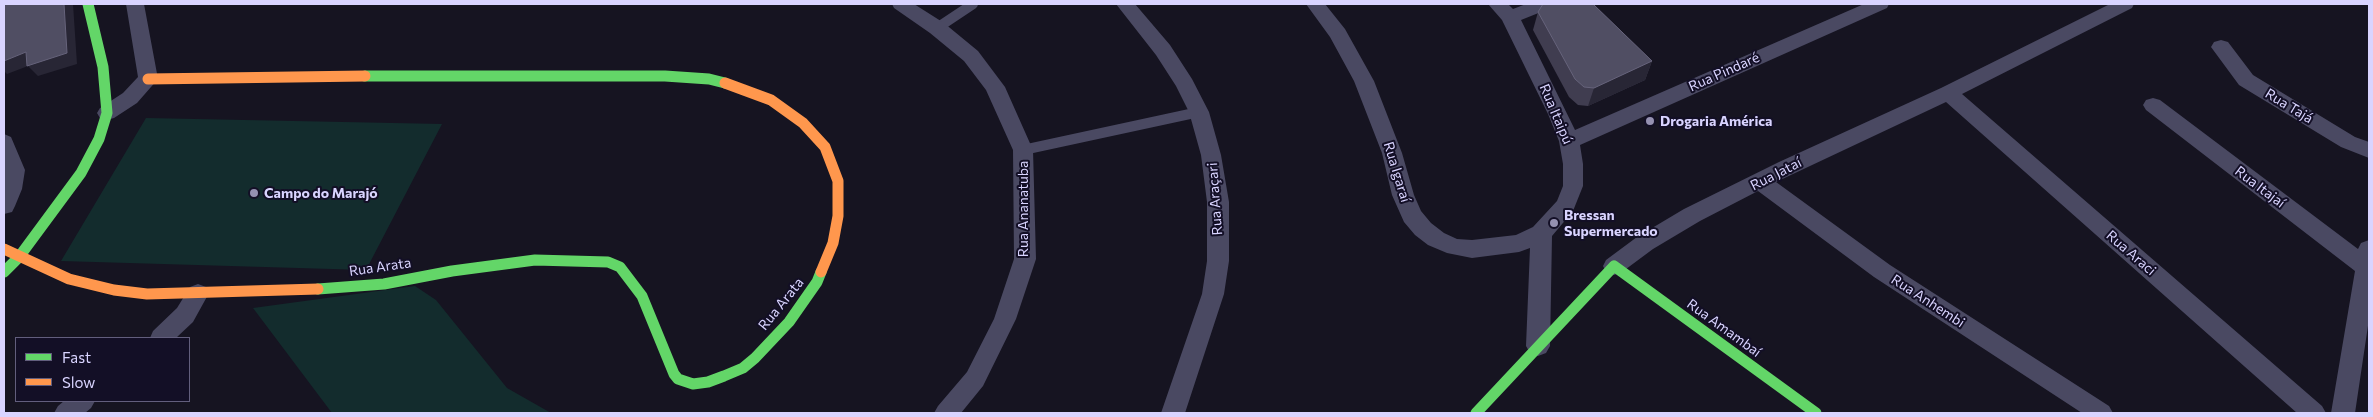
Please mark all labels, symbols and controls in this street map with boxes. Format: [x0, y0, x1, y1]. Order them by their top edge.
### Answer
street label: Rua Pindaré [1686, 49, 1762, 95]
street label: Rua Itaipú [1536, 81, 1576, 147]
street label: Rua Tajá [2262, 85, 2316, 127]
place label: Drogaria América [1660, 113, 1772, 129]
marker: Drogaria América [1644, 115, 1656, 127]
street label: Rua Igaraí [1380, 140, 1414, 204]
street label: Rua Jataí [1748, 154, 1804, 194]
street label: Rua Ananatuba [1015, 161, 1031, 257]
street label: Rua Araçari [1204, 162, 1226, 236]
street label: Rua Itajaí [2232, 163, 2288, 211]
place label: Campo do Marajó [264, 185, 378, 201]
marker: Campo do Marajó [248, 187, 260, 199]
place label: Bressan Supermercado [1564, 207, 1658, 240]
marker: Bressan Supermercado [1548, 217, 1560, 229]
street label: Rua Araci [2103, 227, 2159, 279]
street label: Rua Arata [348, 254, 412, 280]
street label: Rua Anhembi [1888, 271, 1968, 331]
street label: Rua Arata [755, 274, 807, 334]
street label: Rua Amambaí [1684, 295, 1764, 361]
legend [15, 337, 190, 402]
text: Fast [62, 348, 91, 366]
text: Slow [62, 373, 95, 391]

